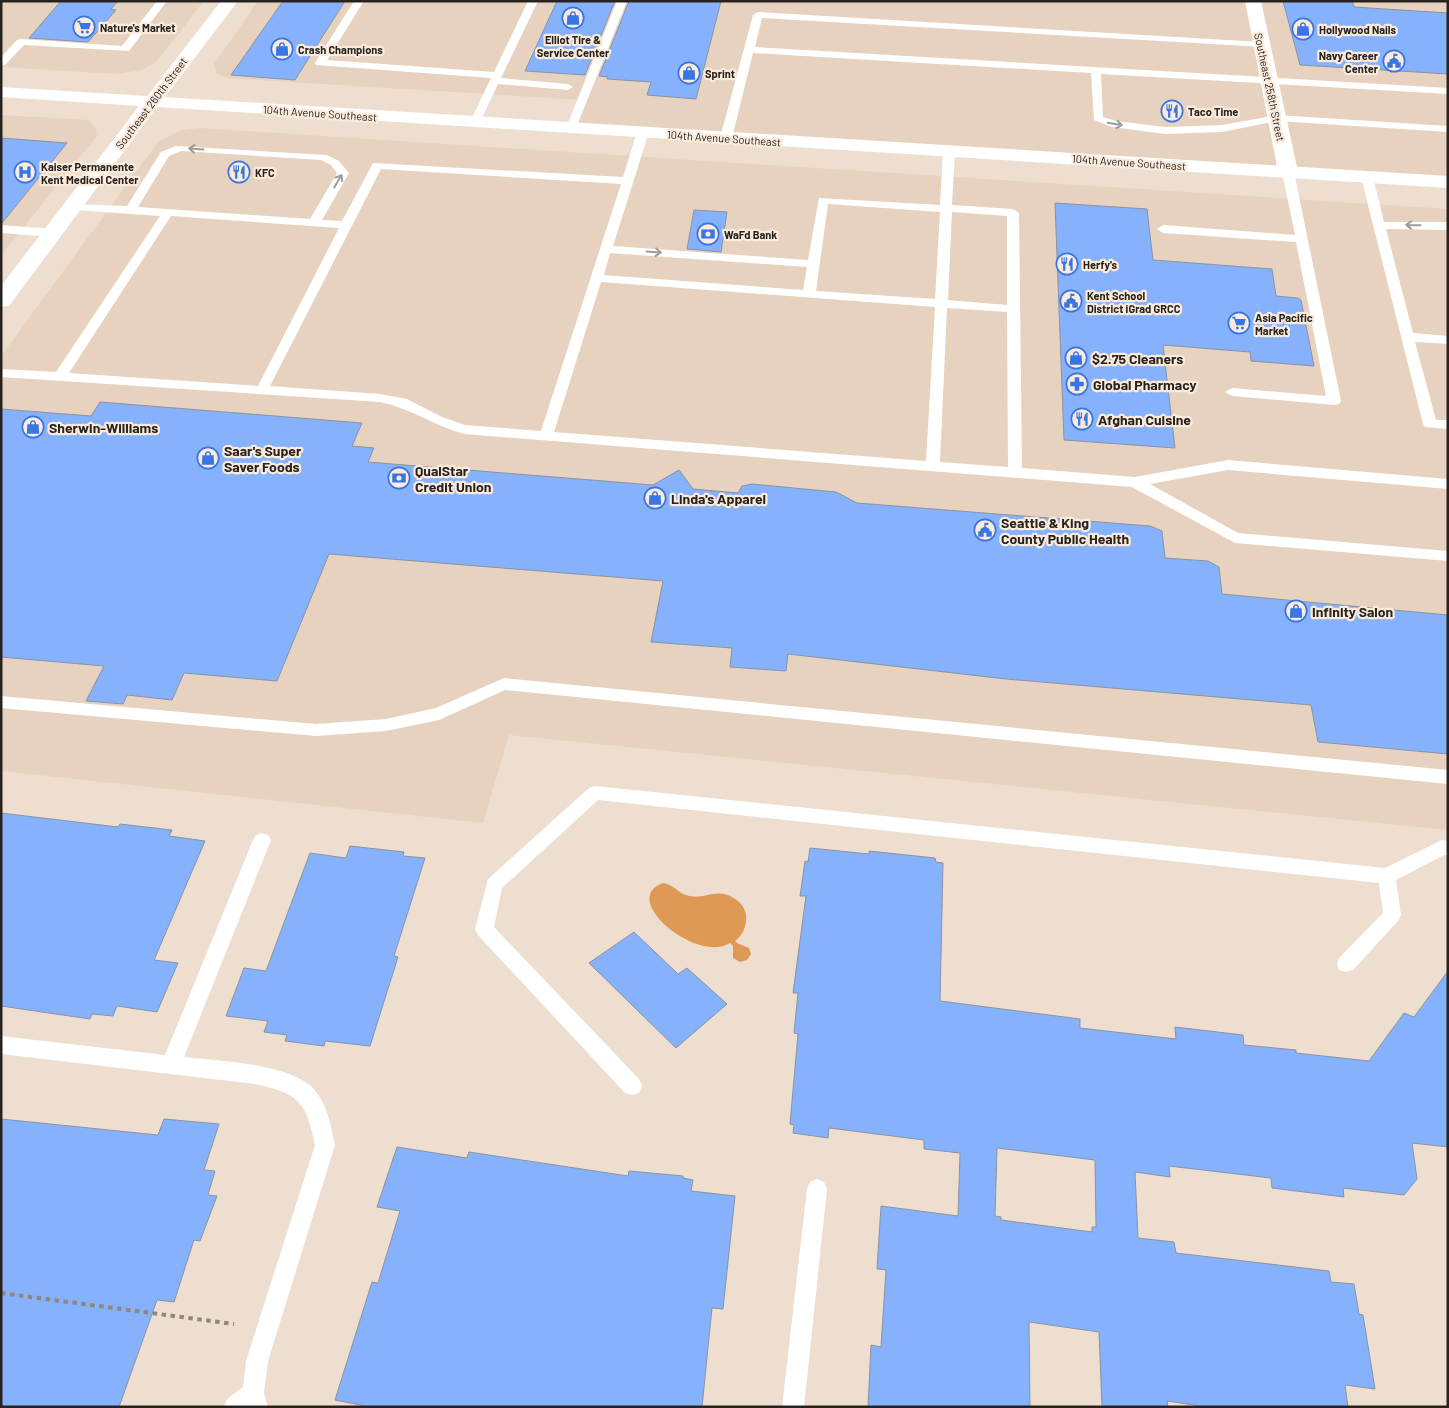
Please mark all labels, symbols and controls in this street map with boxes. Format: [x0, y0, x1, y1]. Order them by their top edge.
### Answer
shop icon: Elliot Tire & Service Center [561, 6, 585, 30]
supermarket icon: Nature's Market [72, 15, 96, 39]
shop icon: Hollywood Nails [1291, 17, 1315, 41]
place label: Nature's Market [100, 21, 175, 34]
place label: Hollywood Nails [1319, 23, 1396, 36]
street label: Southeast 258th Street [1252, 32, 1288, 142]
place label: Elliot Tire & Service Center [537, 33, 610, 59]
shop icon: Crash Champions [270, 37, 294, 61]
place label: Crash Champions [298, 43, 383, 56]
place label: Navy Career Center [1319, 49, 1379, 75]
public building icon: Navy Career Center [1382, 49, 1406, 73]
street label: Southeast 260th Street [112, 55, 190, 151]
shop icon: Sprint [677, 61, 701, 85]
place label: Sprint [705, 67, 735, 80]
restaurant icon: Taco Time [1160, 99, 1184, 123]
street label: 104th Avenue Southeast [263, 103, 377, 123]
place label: Taco Time [1188, 105, 1238, 118]
one-way arrow [1107, 120, 1123, 130]
street label: 104th Avenue Southeast [667, 128, 781, 148]
one-way arrow [188, 145, 204, 154]
street label: 104th Avenue Southeast [1072, 152, 1186, 172]
hospital icon: Kaiser Permanente Kent Medical Center [13, 160, 37, 184]
place label: Kaiser Permanente Kent Medical Center [41, 160, 139, 186]
restaurant icon: KFC [227, 160, 251, 184]
place label: KFC [255, 166, 275, 179]
one-way arrow [333, 173, 343, 188]
one-way arrow [1406, 220, 1422, 230]
bank icon: WaFd Bank [696, 222, 720, 246]
place label: WaFd Bank [724, 228, 777, 241]
one-way arrow [646, 248, 662, 257]
restaurant icon: Herfy's [1055, 252, 1079, 276]
place label: Herfy's [1083, 258, 1118, 271]
public building icon: Kent School District iGrad GRCC [1059, 289, 1083, 313]
place label: Kent School District iGrad GRCC [1087, 289, 1181, 315]
supermarket icon: Asia Pacific Market [1227, 311, 1251, 335]
place label: Asia Pacific Market [1255, 311, 1313, 337]
shop icon: $2.75 Cleaners [1064, 346, 1088, 370]
place label: $2.75 Cleaners [1092, 350, 1183, 367]
pharmacy icon: Global Pharmacy [1065, 372, 1089, 396]
place label: Global Pharmacy [1093, 376, 1197, 393]
restaurant icon: Afghan Cuisine [1070, 407, 1094, 431]
place label: Afghan Cuisine [1098, 411, 1191, 428]
shop icon: Sherwin-Williams [21, 415, 45, 439]
place label: Sherwin-Williams [49, 419, 158, 436]
place label: Saar's Super Saver Foods [224, 442, 302, 475]
shop icon: Saar's Super Saver Foods [196, 446, 220, 470]
place label: QualStar Credit Union [415, 462, 491, 495]
bank icon: QualStar Credit Union [387, 466, 411, 490]
shop icon: Linda's Apparel [643, 486, 667, 510]
place label: Linda's Apparel [671, 490, 766, 507]
place label: Seattle & King County Public Health [1001, 514, 1129, 547]
public building icon: Seattle & King County Public Health [973, 518, 997, 542]
shop icon: Infinity Salon [1284, 599, 1308, 623]
place label: Infinity Salon [1312, 603, 1393, 620]

